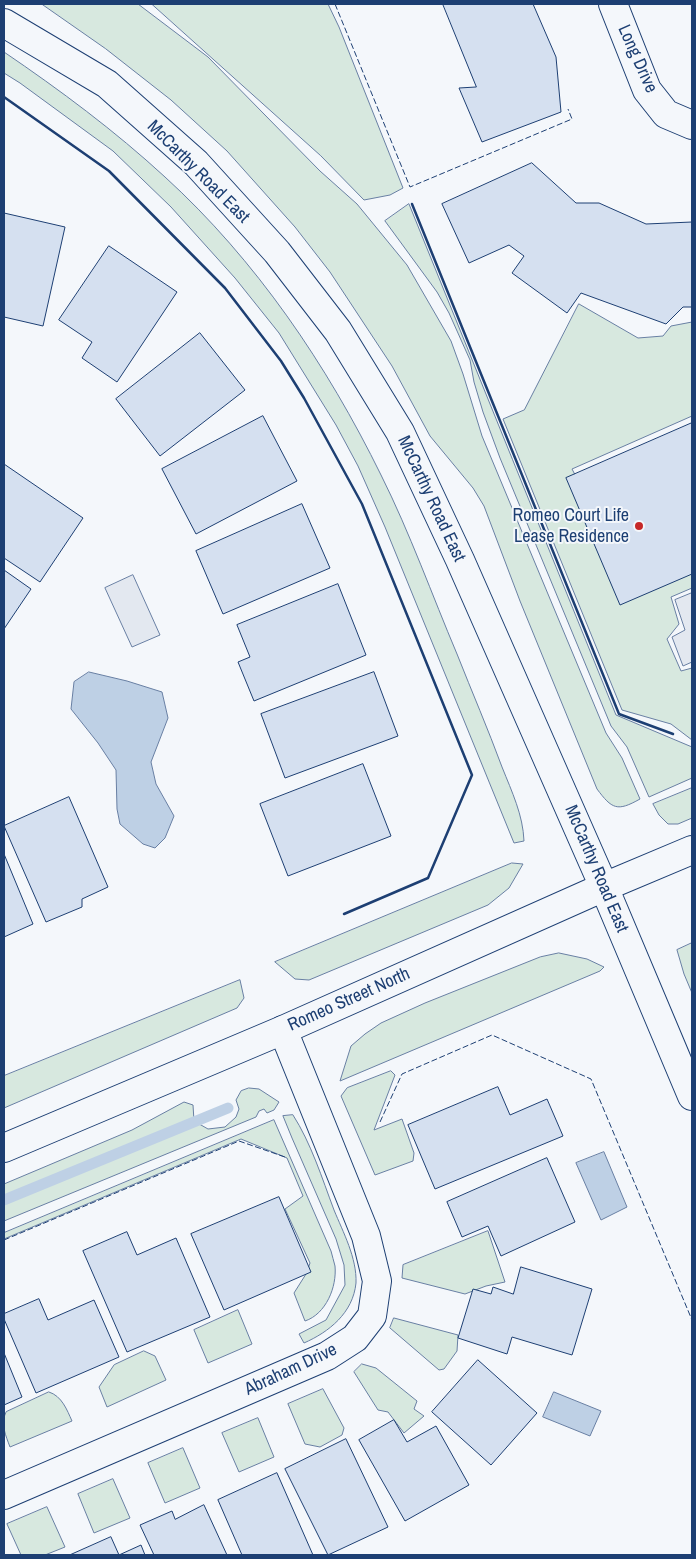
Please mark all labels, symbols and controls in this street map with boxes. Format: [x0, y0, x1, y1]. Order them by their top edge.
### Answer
street label: Long Drive [612, 22, 662, 96]
street label: McCarthy Road East [142, 116, 254, 228]
street label: McCarthy Road East [392, 433, 470, 565]
place label: Romeo Court Life Lease Residence [513, 505, 629, 548]
marker: Romeo Court Life Lease Residence [633, 520, 645, 532]
street label: McCarthy Road East [559, 802, 633, 936]
street label: Romeo Street North [285, 963, 413, 1037]
street label: Abraham Drive [241, 1339, 341, 1401]

